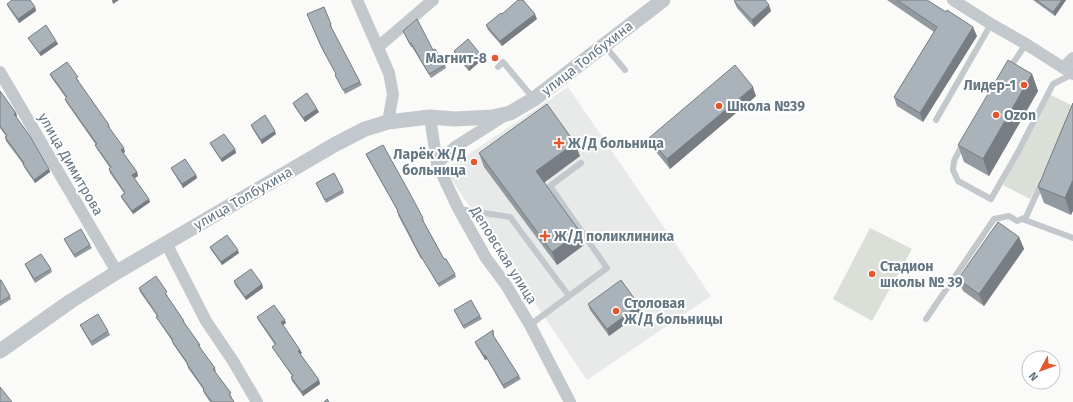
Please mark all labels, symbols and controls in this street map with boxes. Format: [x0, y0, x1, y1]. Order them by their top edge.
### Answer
street label: улица Толбухина [538, 17, 636, 99]
place label: Магнит-8 [426, 50, 487, 67]
marker: Магнит-8 [490, 53, 500, 63]
place label: Лидер-1 [964, 77, 1016, 94]
marker: Лидер-1 [1019, 80, 1029, 90]
place label: Школа №39 [727, 98, 805, 115]
marker: Школа №39 [714, 101, 724, 111]
place label: Ozon [1004, 107, 1036, 124]
street label: улица Димитрова [34, 110, 107, 219]
marker: Ozon [991, 110, 1001, 120]
place label: Ж/Д больница [567, 135, 664, 152]
marker: Ж/Д больница [553, 137, 565, 149]
place label: Ларёк Ж/Д больница [393, 146, 466, 179]
marker: Ларёк Ж/Д больница [469, 157, 479, 167]
street label: улица Толбухина [191, 163, 296, 234]
street label: Деповская улица [466, 202, 541, 307]
place label: Ж/Д поликлиника [553, 228, 674, 245]
marker: Ж/Д поликлиника [539, 230, 551, 242]
place label: Стадион школы № 39 [880, 258, 963, 291]
marker: Стадион школы № 39 [867, 269, 877, 279]
place label: Столовая Ж/Д больницы [623, 295, 723, 328]
marker: Столовая Ж/Д больницы [611, 306, 621, 316]
north arrow [1021, 350, 1061, 390]
text: N [1027, 369, 1041, 383]

